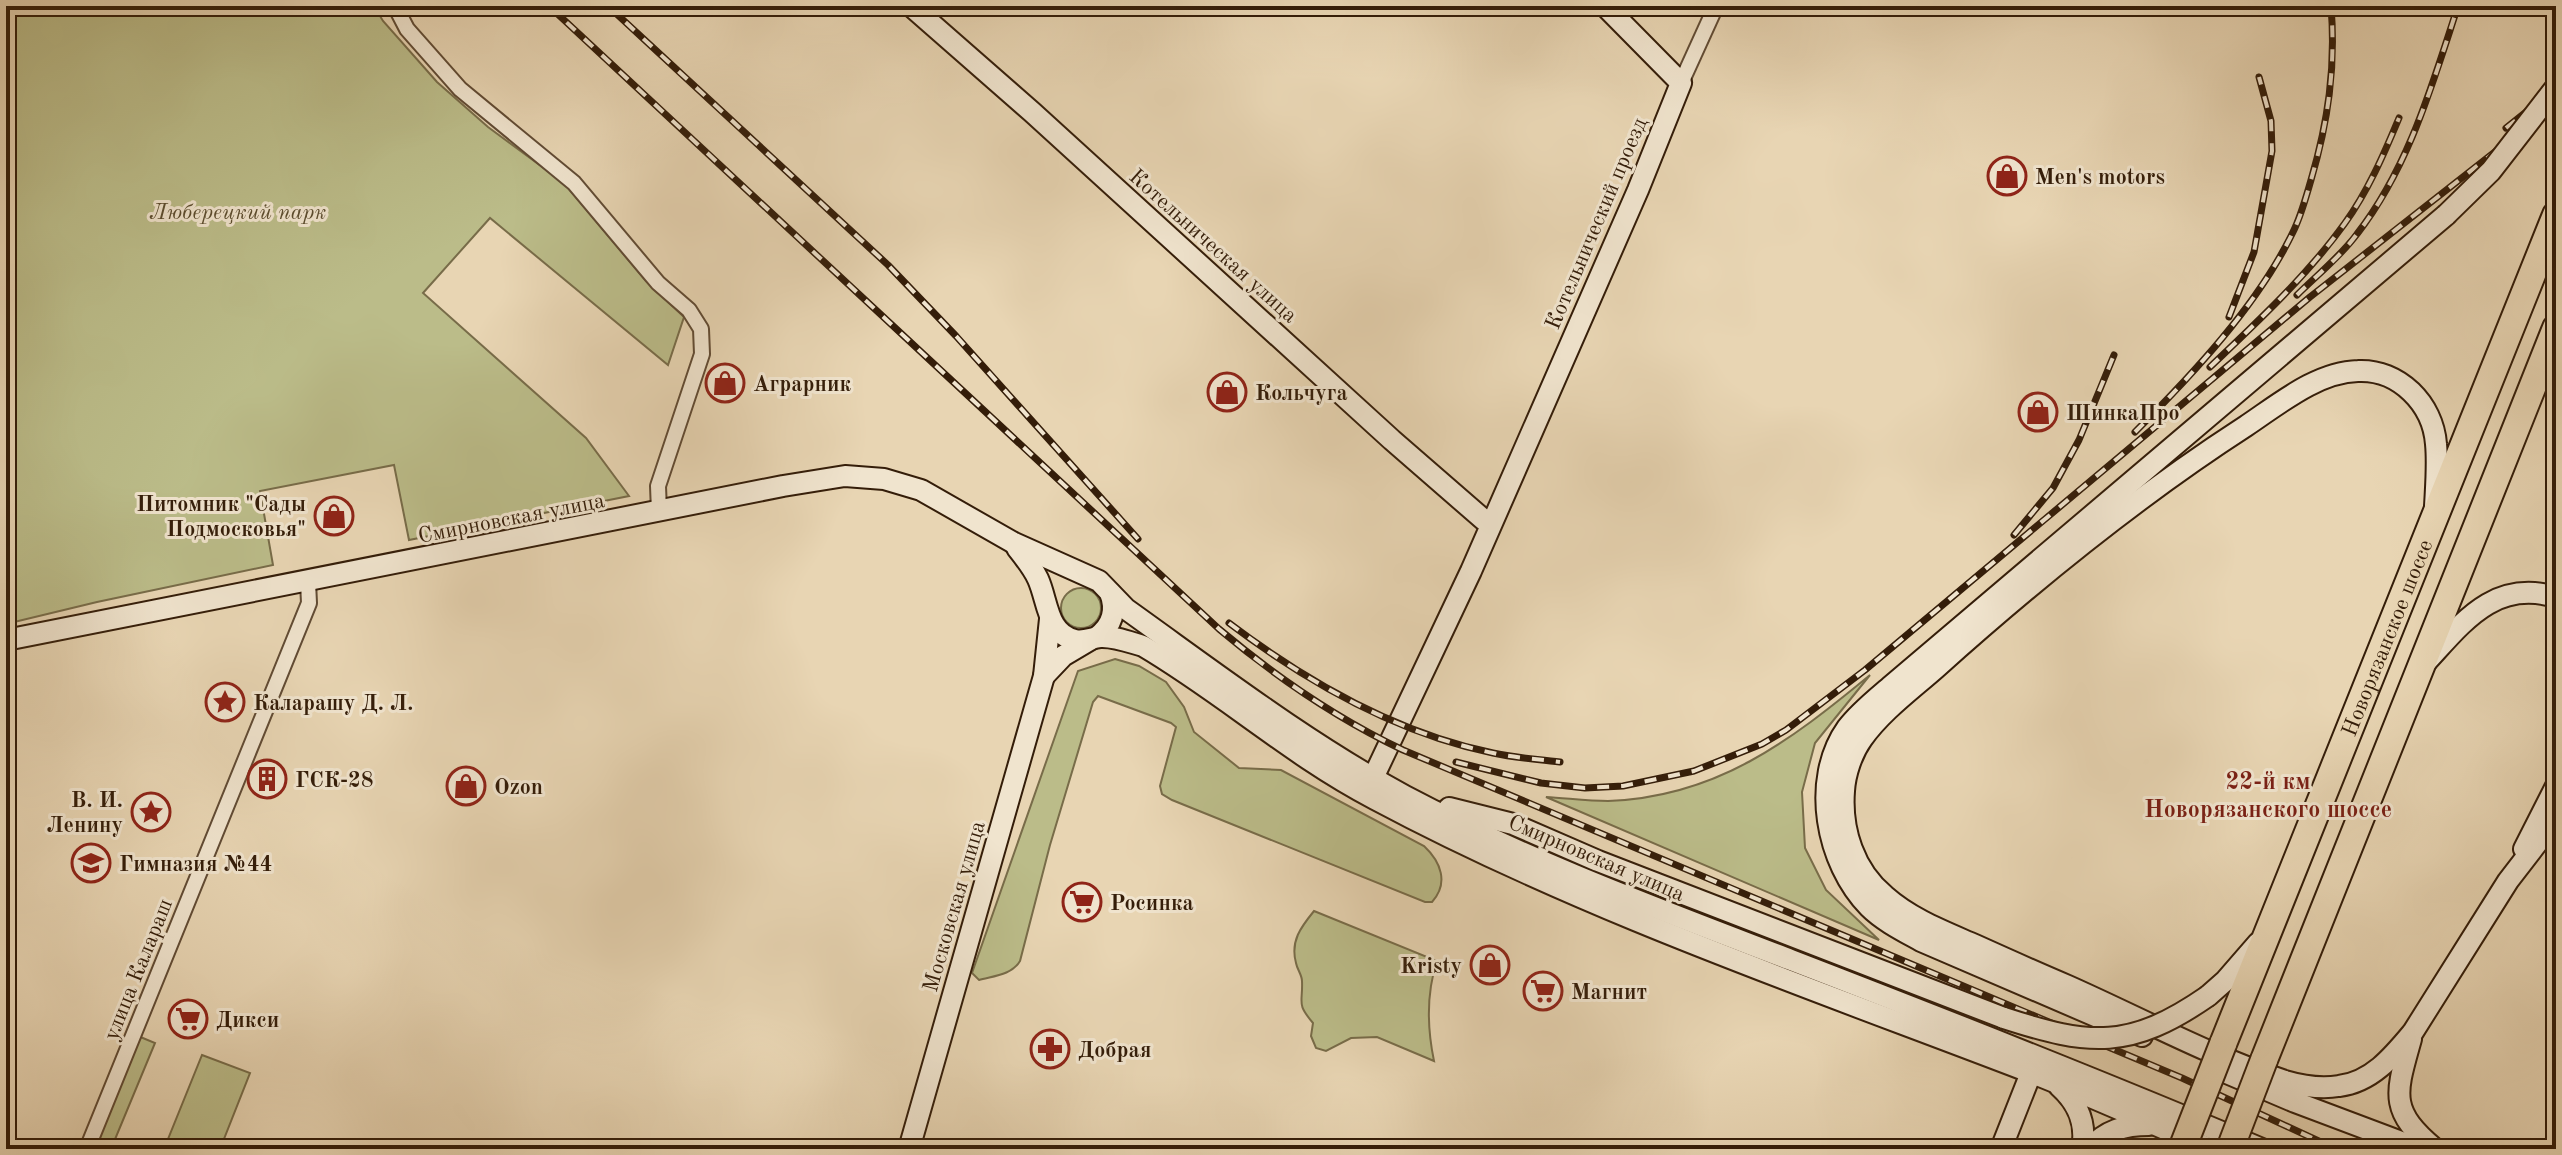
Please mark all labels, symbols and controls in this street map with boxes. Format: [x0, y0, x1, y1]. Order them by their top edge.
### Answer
street label: Котельнический проезд [1542, 114, 1652, 333]
shop icon: Men's motors [1986, 155, 2028, 197]
street label: Котельническая улица [1124, 165, 1301, 328]
place label: Men's motors [2035, 167, 2165, 189]
park label: Люберецкий парк [150, 202, 326, 224]
shop icon: Аграрник [704, 362, 746, 404]
shop icon: Кольчуга [1206, 371, 1248, 413]
place label: Аграрник [753, 374, 851, 396]
place label: Кольчуга [1255, 383, 1348, 405]
shop icon: ШинкаПро [2017, 391, 2059, 433]
place label: ШинкаПро [2066, 403, 2180, 425]
street label: Смирновская улица [416, 490, 607, 548]
place label: Питомник "Сады Подмосковья" [136, 494, 306, 541]
shop icon: Питомник "Сады Подмосковья" [313, 495, 355, 537]
street label: Новорязанское шоссе [2339, 537, 2437, 740]
place icon: Каларашу Д. Л. [204, 681, 246, 723]
place label: Каларашу Д. Л. [253, 693, 413, 715]
building icon: ГСК-28 [246, 758, 288, 800]
shop icon: Ozon [445, 765, 487, 807]
place label: ГСК-28 [295, 770, 374, 792]
district label: 22-й км Новорязанского шоссе [2144, 771, 2392, 823]
place label: Ozon [494, 777, 543, 799]
place label: В. И. Ленину [46, 790, 123, 837]
place icon: В. И. Ленину [130, 791, 172, 833]
street label: Смирновская улица [1505, 812, 1688, 906]
street label: Московская улица [920, 818, 990, 995]
school or university icon: Гимназия №44 [70, 842, 112, 884]
place label: Гимназия №44 [119, 854, 273, 876]
supermarket icon: Росинка [1061, 881, 1103, 923]
place label: Росинка [1110, 893, 1194, 915]
street label: улица Калараш [101, 896, 177, 1044]
shop icon: Kristy [1469, 944, 1511, 986]
place label: Kristy [1400, 956, 1462, 978]
supermarket icon: Магнит [1522, 970, 1564, 1012]
place label: Магнит [1571, 982, 1647, 1004]
supermarket icon: Дикси [167, 998, 209, 1040]
place label: Дикси [216, 1010, 279, 1032]
pharmacy icon: Добрая [1029, 1028, 1071, 1070]
place label: Добрая [1078, 1040, 1151, 1062]

